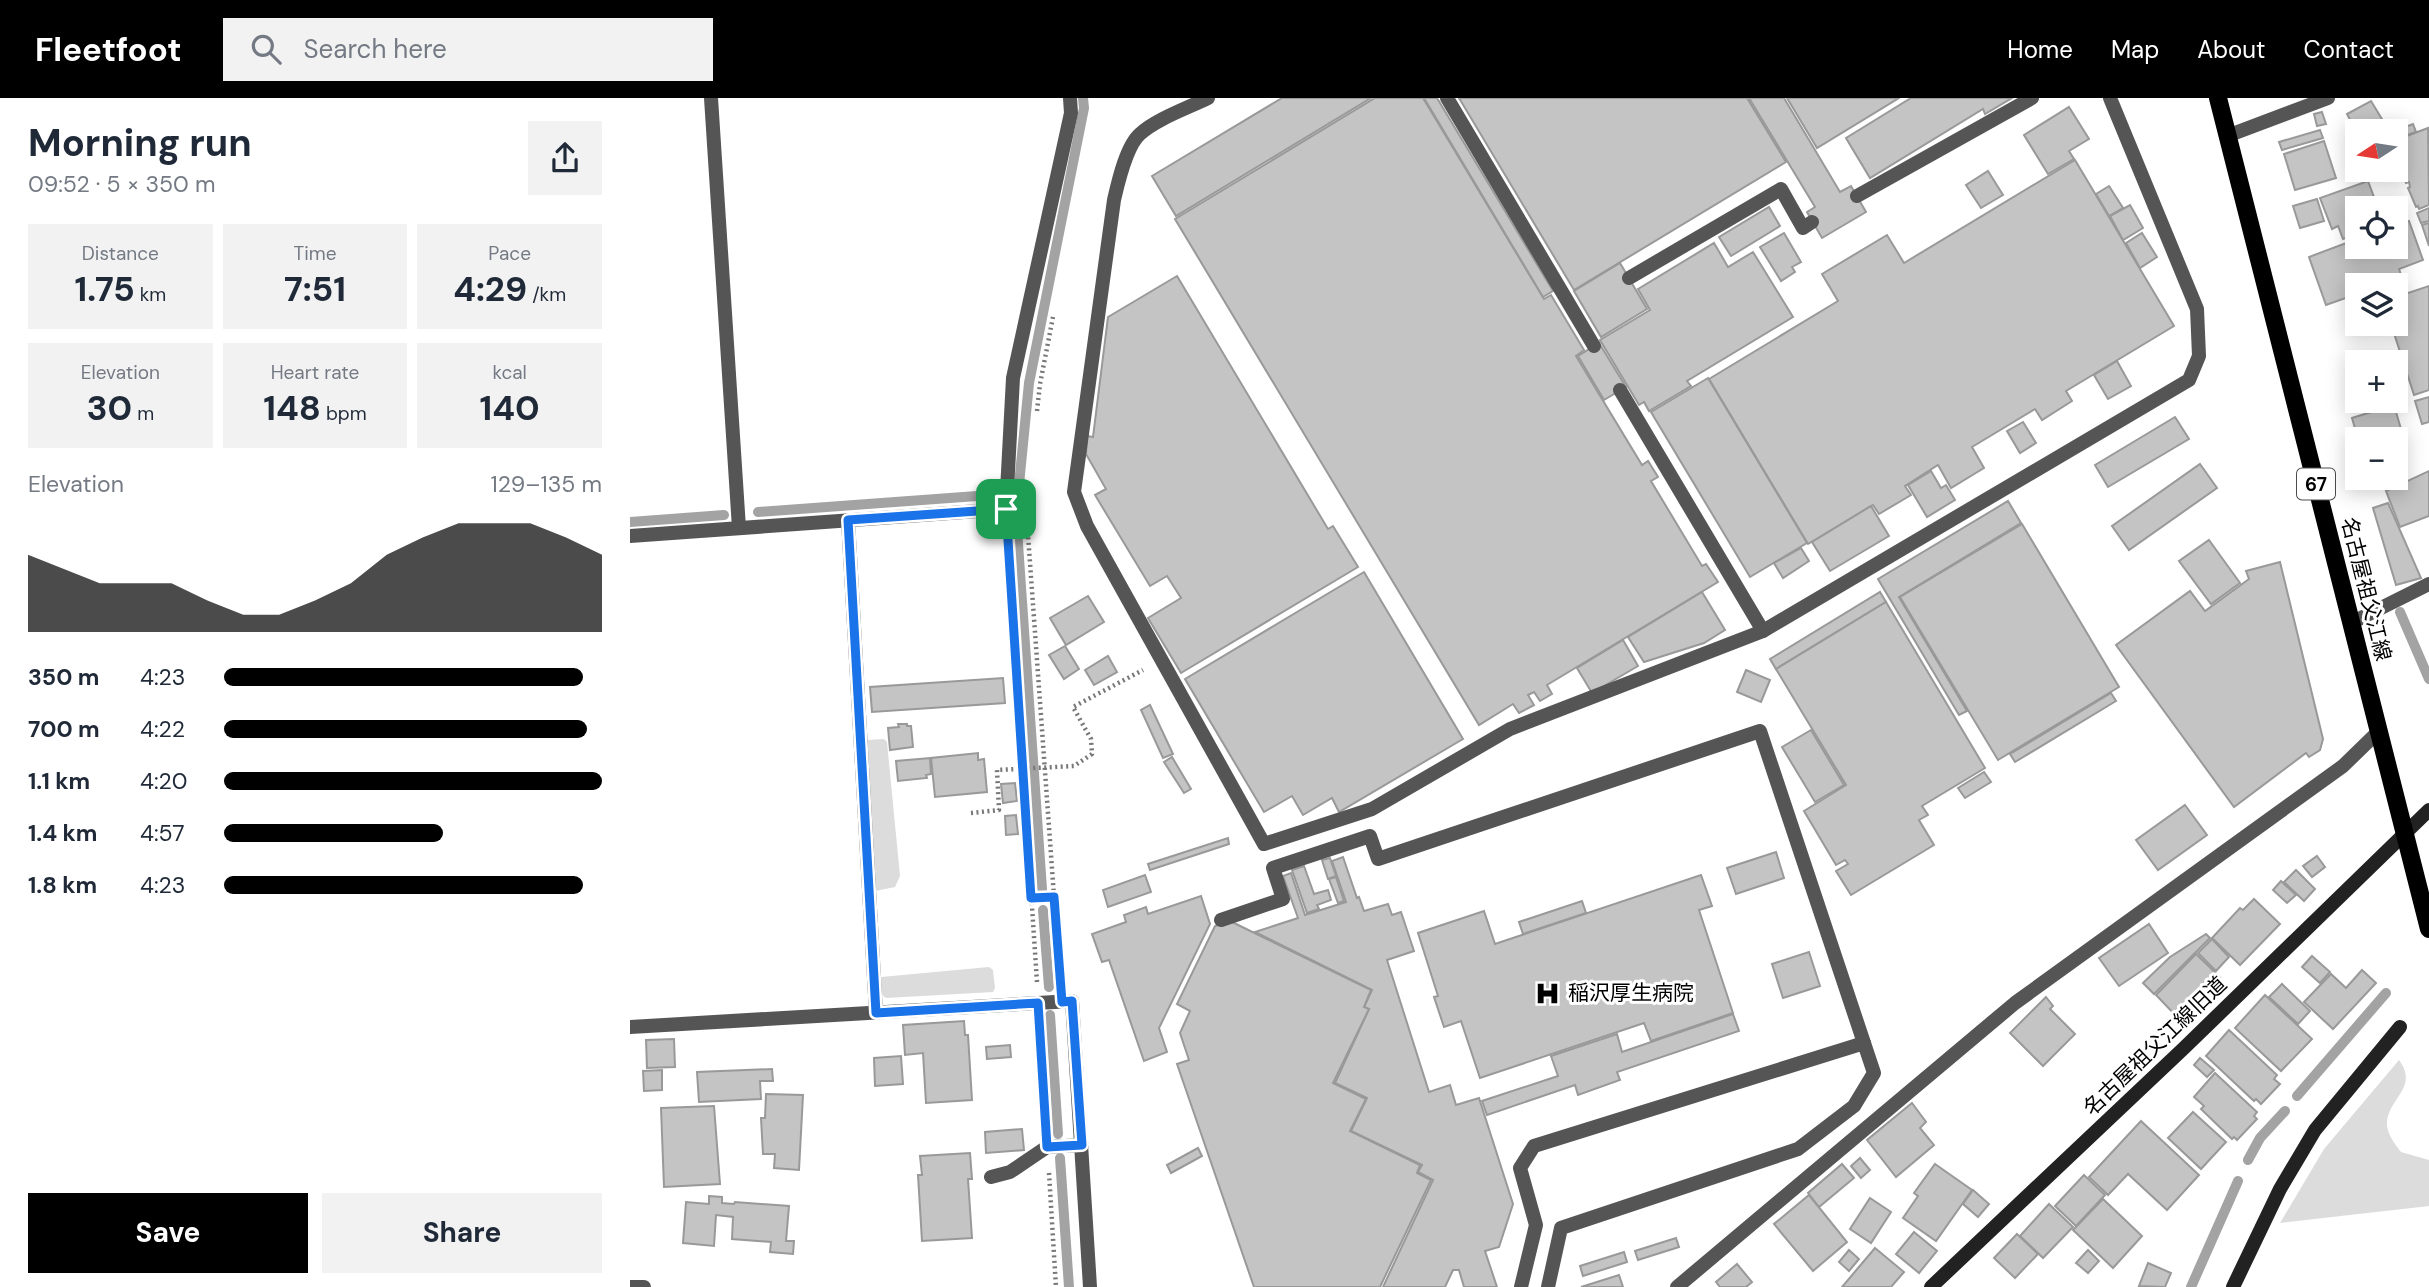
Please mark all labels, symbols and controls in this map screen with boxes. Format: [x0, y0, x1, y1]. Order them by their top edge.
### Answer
search box [223, 18, 713, 81]
text: Fleetfoot [35, 28, 181, 71]
icon: search [247, 30, 285, 68]
text: Search here [303, 32, 447, 66]
text: Home [2007, 34, 2073, 65]
text: Map [2111, 34, 2159, 65]
text: About [2197, 34, 2266, 65]
text: Contact [2304, 34, 2394, 65]
text: Morning run [28, 118, 252, 168]
north arrow [2345, 119, 2408, 182]
map controls [2345, 119, 2408, 490]
button: share [528, 121, 602, 195]
text: 09:52 · 5 × 350 m [28, 169, 215, 199]
button: locate [2345, 196, 2408, 259]
text: Distance [82, 241, 159, 266]
text: Time [294, 241, 336, 266]
text: Pace [488, 241, 531, 266]
text: 1.75 [74, 266, 135, 312]
text: 7:51 [284, 266, 346, 312]
text: 4:29 [453, 266, 527, 312]
button: layers [2345, 273, 2408, 336]
text: km [135, 282, 166, 307]
text: /km [527, 282, 566, 307]
button: + [2345, 350, 2408, 413]
text: Elevation [81, 360, 160, 385]
text: Heart rate [271, 360, 359, 385]
text: kcal [492, 360, 527, 385]
text: 30 [86, 385, 132, 431]
text: 148 [263, 385, 321, 431]
text: 140 [480, 385, 540, 431]
text: m [132, 401, 154, 426]
text: bpm [321, 401, 367, 426]
button: − [2345, 427, 2408, 490]
road number: 67 [2297, 468, 2335, 500]
text: Elevation [28, 469, 124, 499]
text: 129–135 m [491, 469, 602, 499]
pin [976, 479, 1036, 539]
icon: arrive [987, 490, 1025, 528]
street label: 名古屋祖父江線 [2335, 514, 2397, 664]
text: 350 m [28, 662, 99, 692]
text: 4:23 [140, 662, 185, 692]
text: 700 m [28, 714, 100, 744]
text: 4:22 [140, 714, 185, 744]
text: 1.1 km [28, 766, 90, 796]
text: 4:20 [140, 766, 187, 796]
text: 1.4 km [28, 818, 97, 848]
text: 4:57 [140, 818, 185, 848]
text: 1.8 km [28, 870, 97, 900]
text: 4:23 [140, 870, 185, 900]
street label: 名古屋祖父江線旧道 [2077, 970, 2233, 1122]
hospital icon: 稲沢厚生病院 [1534, 979, 1562, 1007]
place label: 稲沢厚生病院 [1568, 979, 1694, 1007]
button: Save [28, 1193, 308, 1273]
button: Share [322, 1193, 602, 1273]

